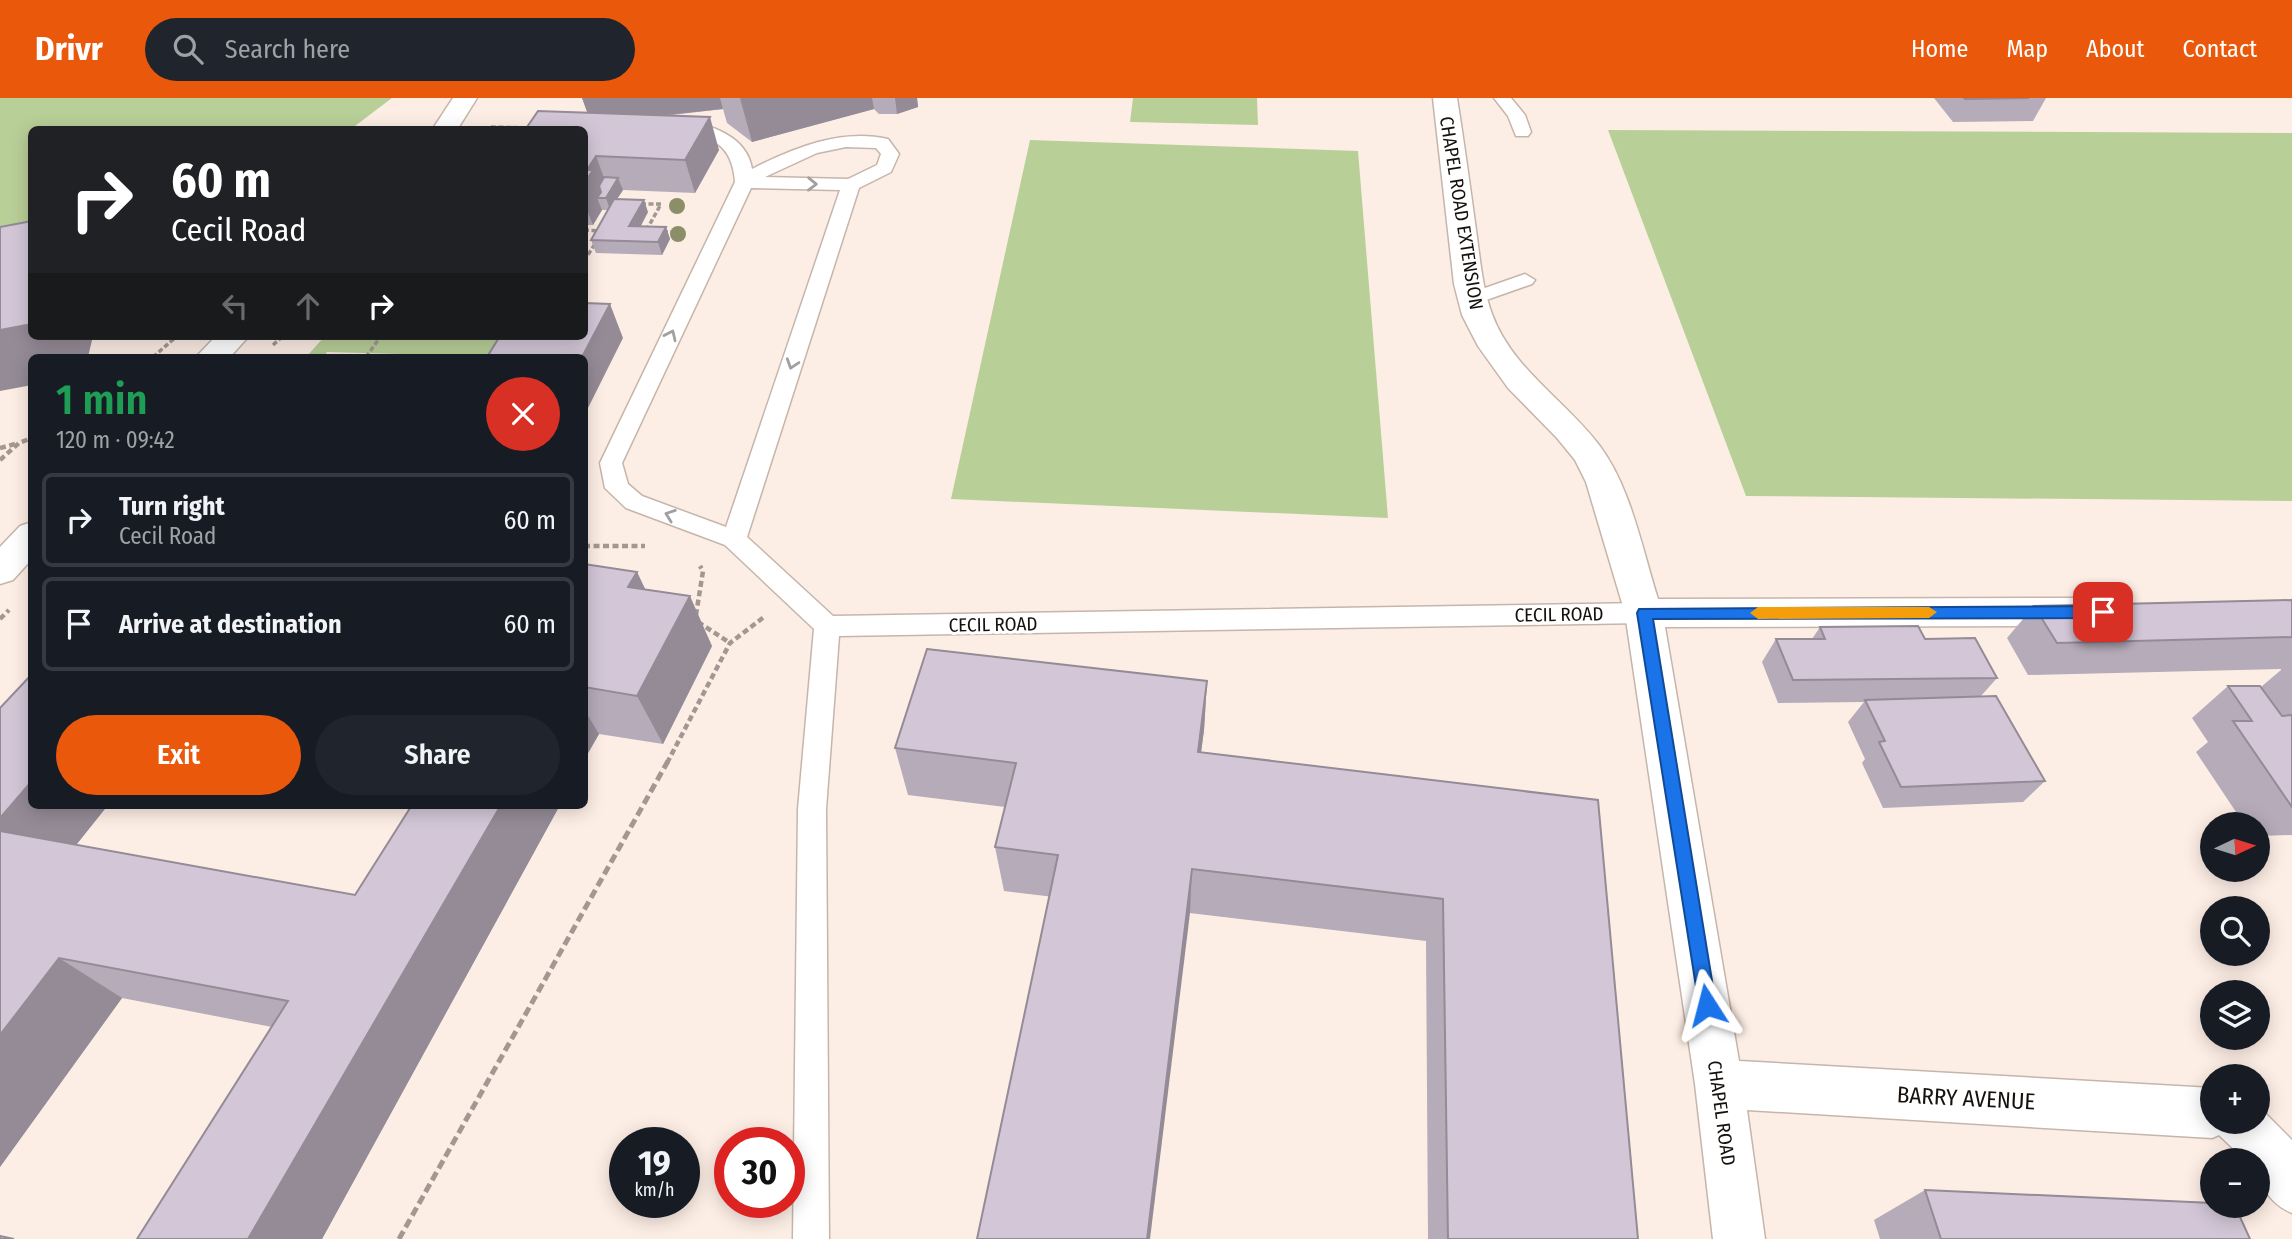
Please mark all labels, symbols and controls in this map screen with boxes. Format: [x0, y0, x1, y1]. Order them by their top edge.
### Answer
search box [145, 18, 635, 81]
text: Drivr [35, 29, 103, 69]
icon: search [169, 30, 207, 68]
text: Search here [225, 34, 350, 65]
text: Home [1911, 35, 1968, 63]
text: Map [2006, 35, 2048, 63]
text: About [2086, 35, 2144, 63]
text: Contact [2182, 35, 2257, 63]
street label: CHAPEL ROAD EXTENSION [1435, 115, 1488, 311]
text: 60 m [171, 151, 271, 210]
icon: right [56, 154, 147, 245]
one-way arrow [807, 176, 818, 191]
text: Cecil Road [171, 211, 307, 249]
icon: left [216, 287, 254, 325]
icon: ahead [289, 287, 327, 325]
icon: right [362, 287, 400, 325]
one-way arrow [663, 330, 677, 342]
one-way arrow [786, 357, 800, 369]
text: 1 min [56, 375, 147, 425]
button: close [486, 377, 560, 451]
text: 120 m · 09:42 [56, 426, 175, 454]
text: Turn right [119, 491, 225, 522]
icon: right [60, 501, 98, 539]
text: 60 m [503, 505, 556, 536]
one-way arrow [665, 509, 677, 523]
text: Cecil Road [119, 522, 216, 550]
pin [2073, 582, 2133, 642]
icon: arrive [2084, 593, 2122, 631]
street label: CECIL ROAD [1514, 602, 1604, 627]
icon: arrive [60, 605, 98, 643]
text: Arrive at destination [119, 609, 342, 640]
text: 60 m [503, 609, 556, 640]
street label: CECIL ROAD [948, 612, 1038, 637]
button: Exit [56, 715, 301, 795]
button: Share [315, 715, 560, 795]
north arrow [2200, 812, 2270, 882]
map controls [2200, 812, 2270, 1218]
button: search [2200, 896, 2270, 966]
position arrow [1670, 968, 1744, 1042]
button: layers [2200, 980, 2270, 1050]
street label: CHAPEL ROAD [1703, 1059, 1740, 1167]
button: + [2200, 1064, 2270, 1134]
street label: BARRY AVENUE [1896, 1080, 2036, 1116]
speed limit sign: 30 [714, 1127, 805, 1218]
text: 19 [638, 1142, 671, 1184]
button: − [2200, 1148, 2270, 1218]
text: km/h [634, 1179, 675, 1201]

